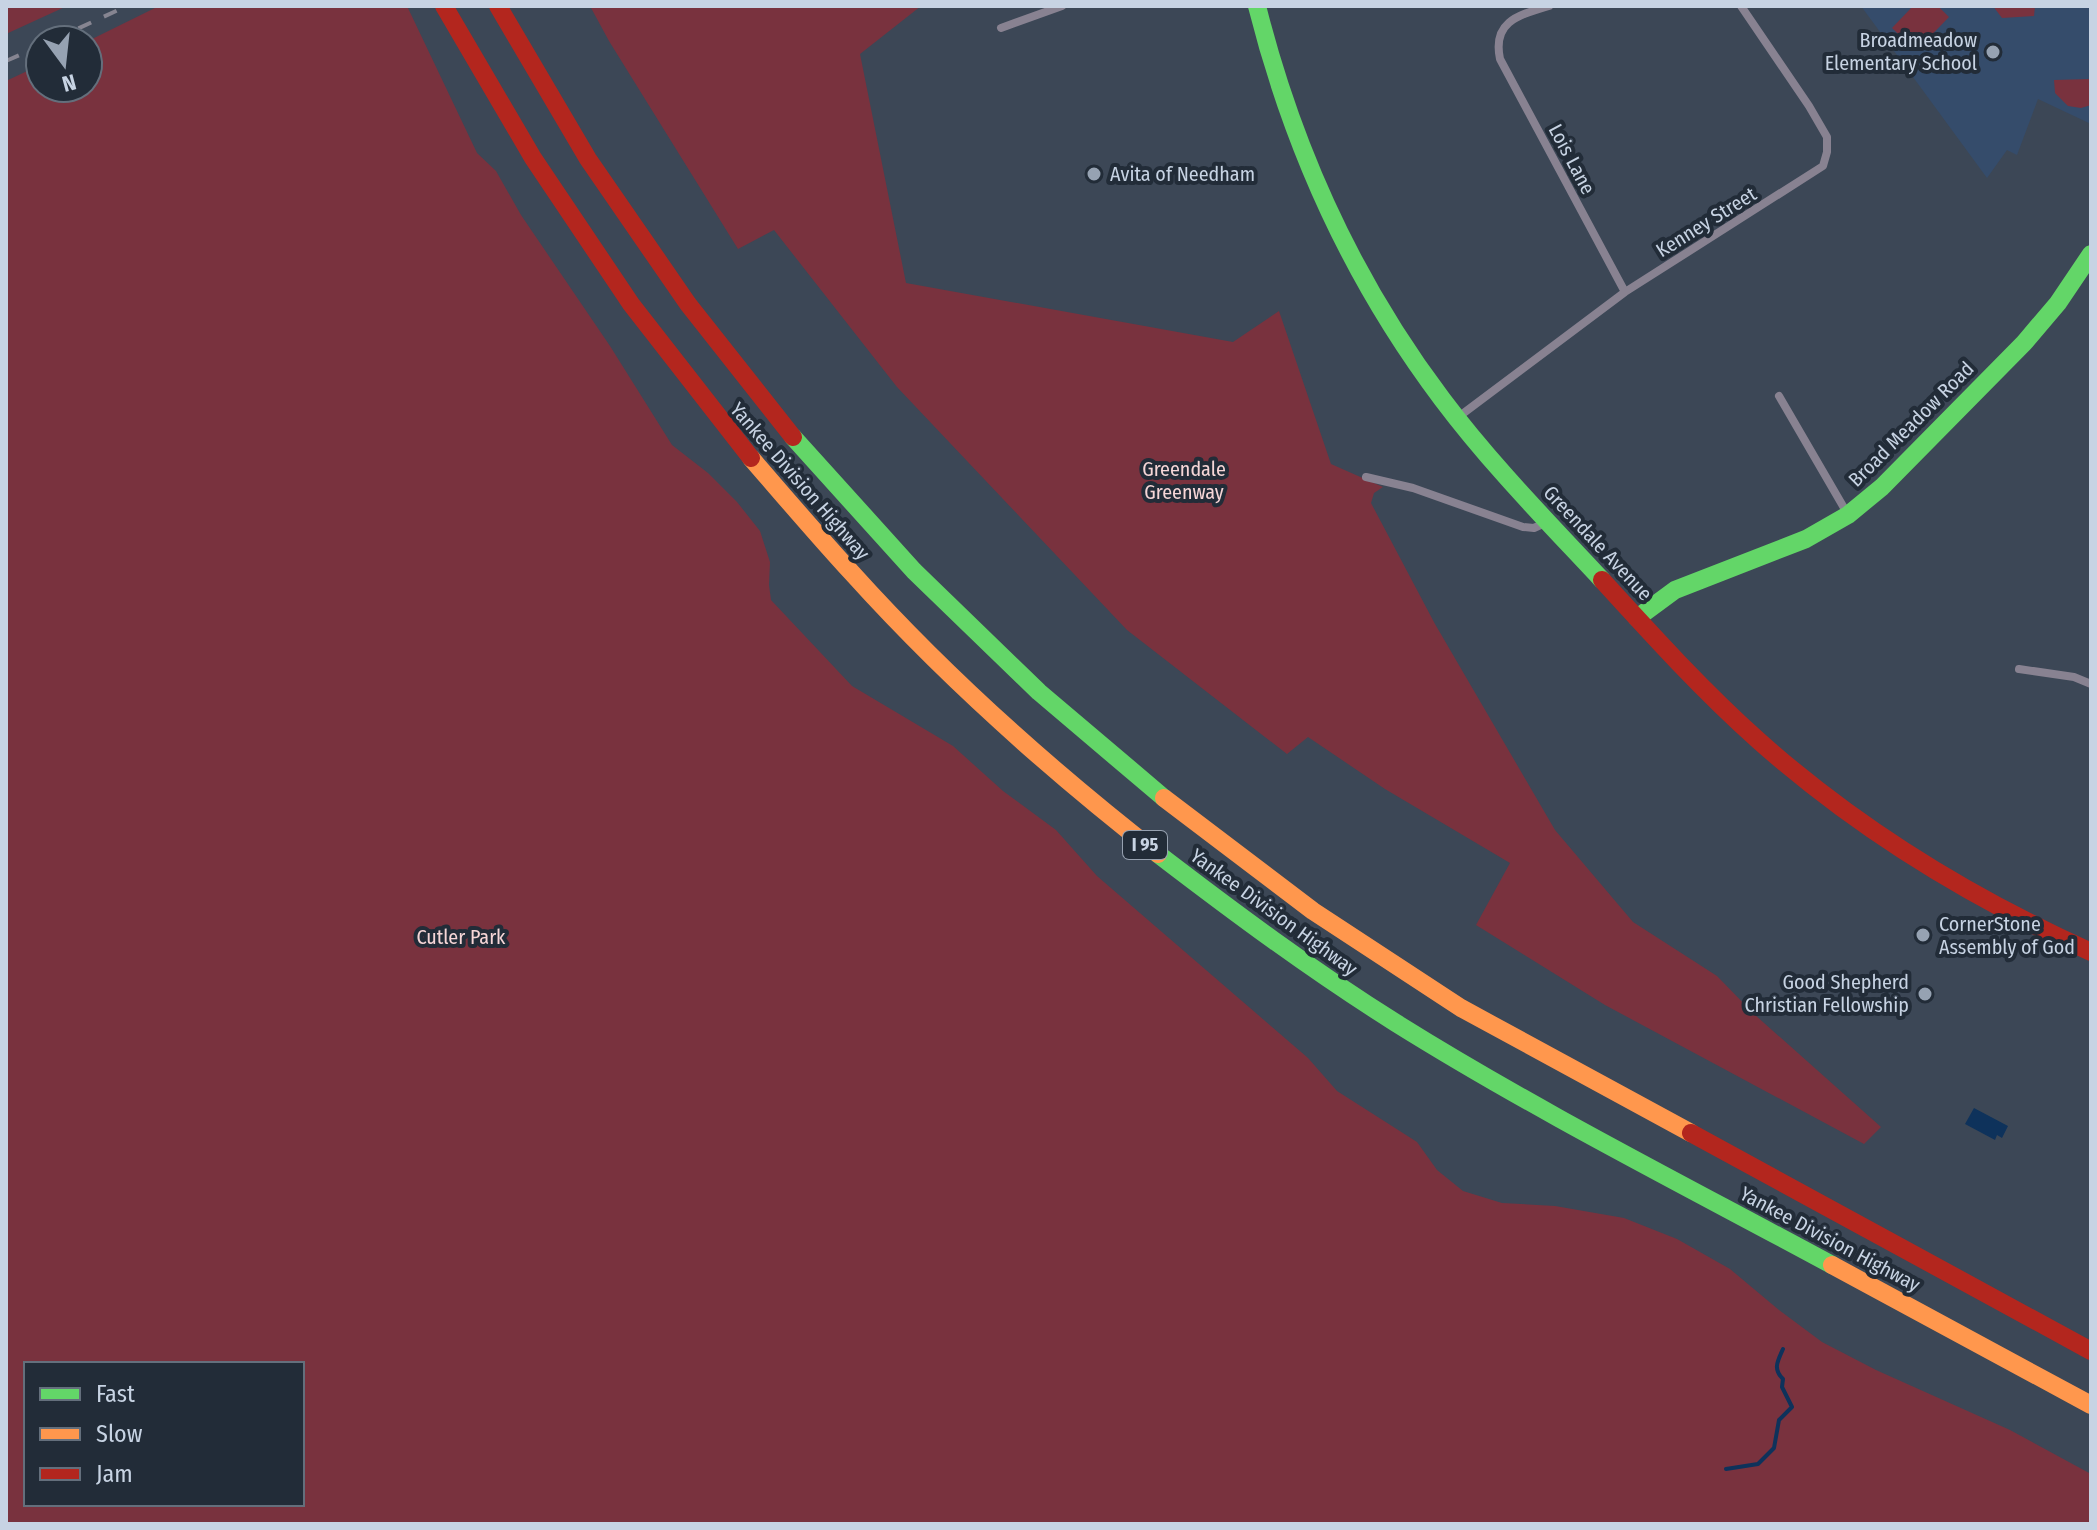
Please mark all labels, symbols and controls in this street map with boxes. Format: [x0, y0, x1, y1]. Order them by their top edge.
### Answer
north arrow [24, 24, 104, 104]
place label: Broadmeadow Elementary School [1825, 28, 1977, 75]
marker: Broadmeadow Elementary School [1984, 43, 2002, 61]
text: N [59, 68, 79, 98]
street label: Lois Lane [1544, 120, 1600, 198]
place label: Avita of Needham [1110, 162, 1255, 186]
marker: Avita of Needham [1085, 165, 1103, 183]
street label: Kenney Street [1651, 181, 1761, 262]
street label: Broad Meadow Road [1843, 356, 1979, 492]
street label: Yankee Division Highway [725, 397, 875, 565]
park label: Greendale Greenway [1142, 457, 1226, 504]
street label: Greendale Avenue [1539, 481, 1657, 605]
road number: I 95 [1123, 831, 1167, 859]
street label: Yankee Division Highway [1186, 843, 1362, 981]
place label: CornerStone Assembly of God [1939, 912, 2075, 959]
park label: Cutler Park [417, 925, 506, 949]
marker: CornerStone Assembly of God [1914, 926, 1932, 944]
place label: Good Shepherd Christian Fellowship [1745, 970, 1909, 1017]
marker: Good Shepherd Christian Fellowship [1916, 985, 1934, 1003]
street label: Yankee Division Highway [1736, 1181, 1924, 1297]
legend [24, 1362, 304, 1506]
text: Fast [96, 1380, 135, 1408]
text: Slow [96, 1420, 143, 1448]
text: Jam [96, 1460, 133, 1488]

